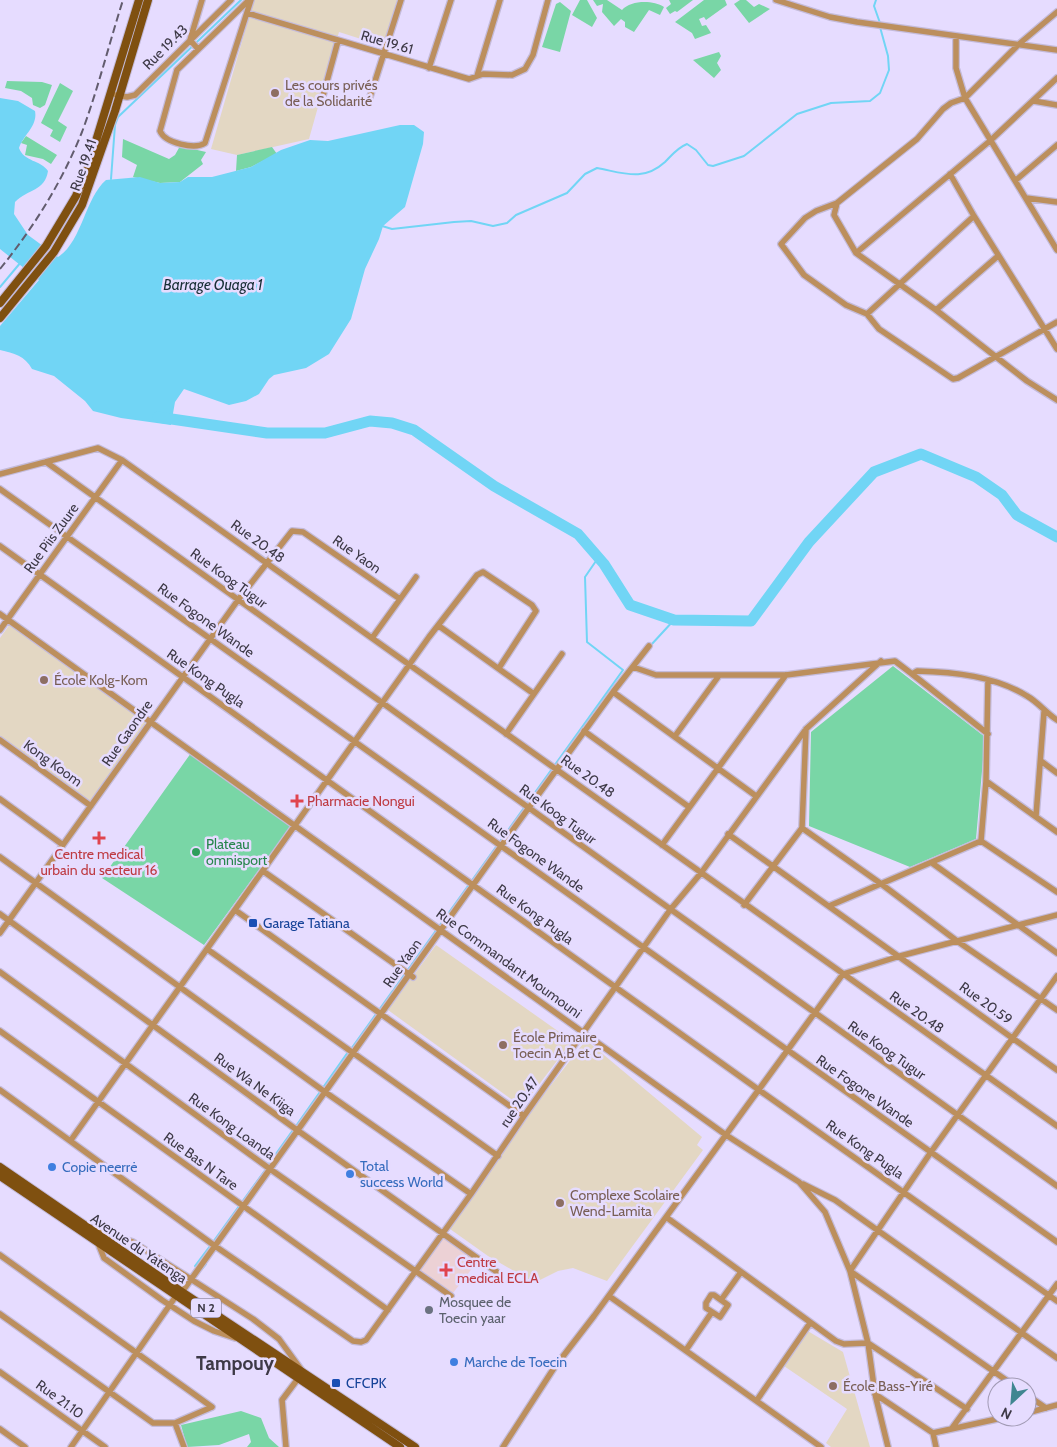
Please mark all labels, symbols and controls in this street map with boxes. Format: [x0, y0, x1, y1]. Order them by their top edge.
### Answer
street label: Rue 19.43 [139, 21, 191, 73]
street label: Rue 19.61 [359, 26, 415, 58]
place label: Les cours privés de la Solidarité [285, 76, 378, 110]
marker: Les cours privés de la Solidarité [269, 87, 281, 99]
street label: Rue 19.41 [66, 137, 100, 193]
water label: Barrage Ouaga 1 [163, 276, 263, 294]
street label: Rue Piis Zuure [20, 500, 82, 576]
street label: Rue 20.48 [228, 515, 288, 567]
street label: Rue Yaon [329, 531, 385, 577]
street label: Rue Koog Tugur [187, 544, 272, 612]
street label: Rue Fogone Wande [154, 579, 258, 661]
street label: Rue Kong Pugla [163, 644, 249, 712]
place label: École Kolg-Kom [54, 671, 148, 689]
marker: École Kolg-Kom [38, 674, 50, 686]
street label: Rue Gaondre [98, 696, 156, 770]
street label: Kong Koom [20, 736, 86, 790]
street label: Rue 20.48 [558, 750, 618, 802]
street label: Rue Koog Tugur [516, 780, 601, 848]
place label: Pharmacie Nongui [307, 792, 415, 810]
marker: Pharmacie Nongui [291, 795, 303, 807]
street label: Rue Fogone Wande [484, 814, 588, 896]
marker: Centre medical urbain du secteur 16 [93, 832, 105, 844]
place label: Plateau omnisport [206, 835, 267, 869]
place label: Centre medical urbain du secteur 16 [40, 845, 158, 879]
marker: Plateau omnisport [190, 846, 202, 858]
street label: Rue Kong Pugla [493, 880, 577, 948]
street label: Rue Commandant Moumouni [433, 904, 585, 1022]
place label: Garage Tatiana [263, 914, 350, 932]
marker: Garage Tatiana [247, 917, 259, 929]
street label: Rue Yaon [379, 935, 425, 991]
street label: Rue 20.59 [956, 978, 1016, 1028]
street label: Rue 20.48 [886, 987, 948, 1037]
street label: Rue Koog Tugur [844, 1016, 930, 1084]
place label: École Primaire Toecin A,B et C [513, 1028, 602, 1062]
marker: École Primaire Toecin A,B et C [497, 1039, 509, 1051]
street label: Rue Wa Ne Kiiga [211, 1048, 299, 1120]
street label: Rue Fogone Wande [813, 1051, 917, 1131]
street label: rue 20.47 [496, 1073, 542, 1131]
street label: Rue Kong Loanda [185, 1089, 279, 1164]
street label: Rue Kong Pugla [822, 1115, 908, 1183]
street label: Rue Bas N Tare [160, 1128, 242, 1194]
place label: Total success World [360, 1157, 443, 1191]
place label: Copie neerrė [62, 1158, 137, 1176]
marker: Copie neerrė [46, 1161, 58, 1173]
marker: Total success World [344, 1168, 356, 1180]
place label: Complexe Scolaire Wend-Lamita [570, 1186, 680, 1220]
marker: Complexe Scolaire Wend-Lamita [554, 1197, 566, 1209]
street label: Avenue du Yatenga [87, 1209, 191, 1287]
place label: Centre medical ECLA [457, 1253, 539, 1287]
marker: Centre medical ECLA [439, 1263, 453, 1277]
place label: Mosquee de Toecin yaar [439, 1293, 511, 1327]
road number: N 2 [191, 1299, 221, 1318]
marker: Mosquee de Toecin yaar [423, 1304, 435, 1316]
district label: Tampouy [196, 1352, 275, 1375]
place label: Marche de Toecin [464, 1353, 567, 1371]
marker: Marche de Toecin [448, 1356, 460, 1368]
place label: CFCPK [346, 1374, 386, 1392]
street label: Rue 21.10 [33, 1376, 88, 1423]
marker: CFCPK [330, 1377, 342, 1389]
place label: École Bass-Yiré [843, 1377, 933, 1395]
north arrow [987, 1377, 1037, 1427]
marker: École Bass-Yiré [827, 1380, 839, 1392]
text: N [998, 1403, 1015, 1424]

